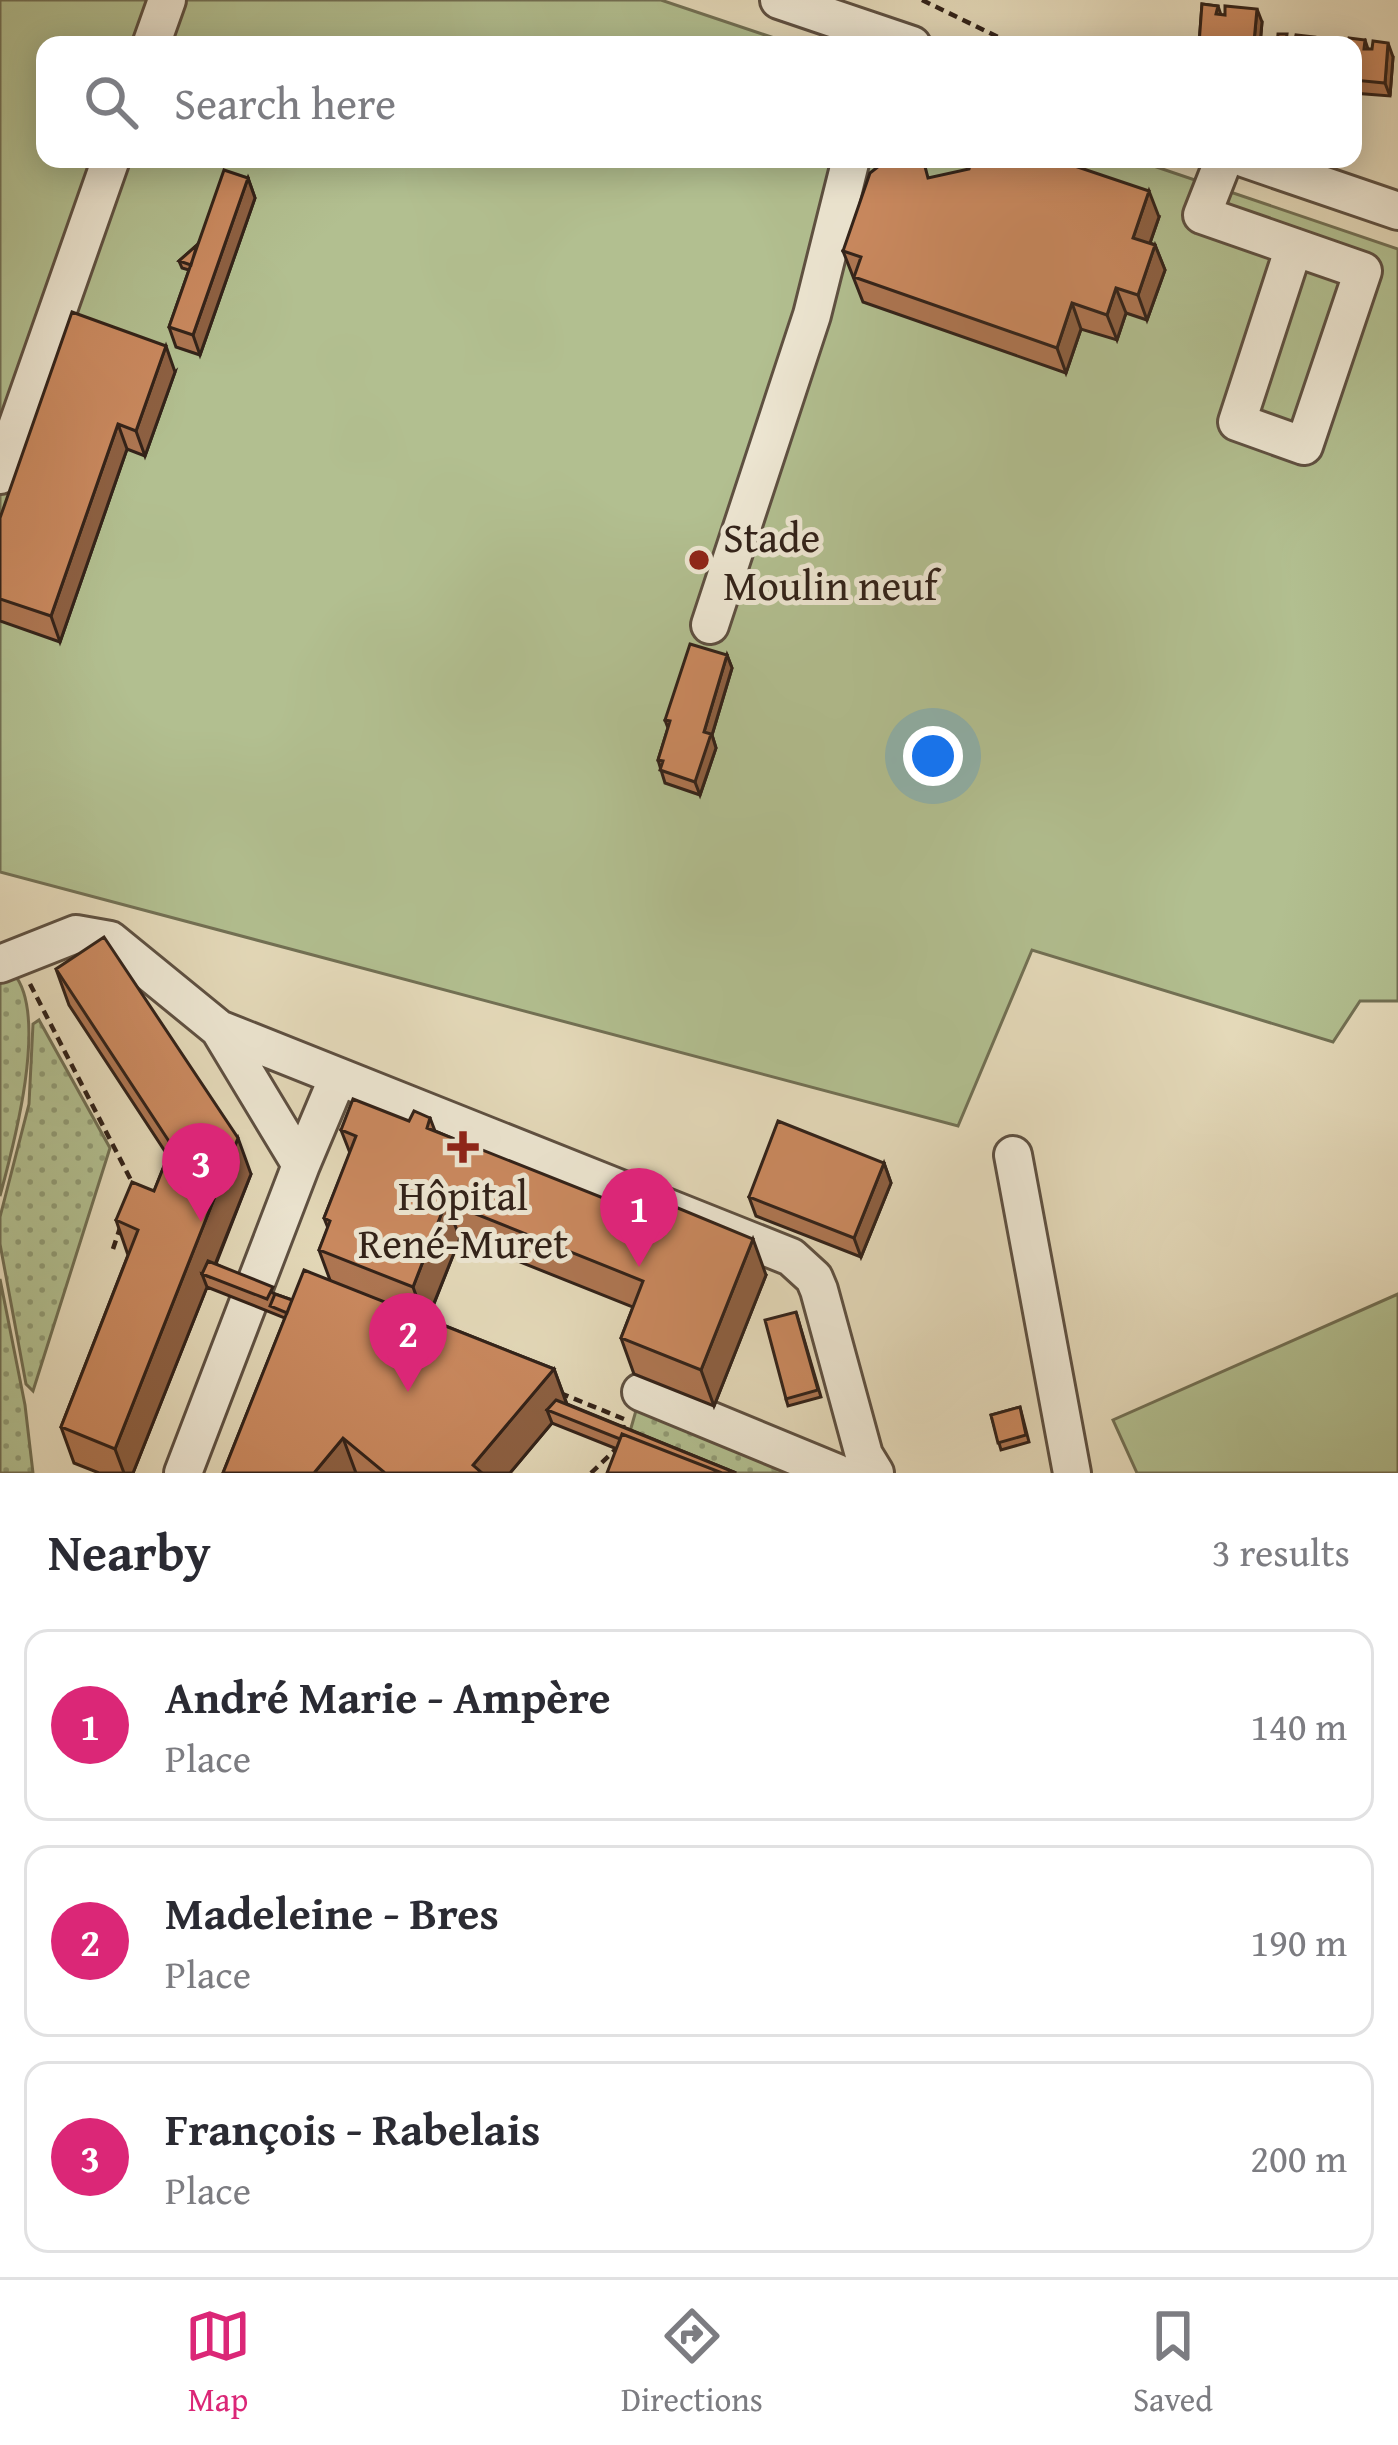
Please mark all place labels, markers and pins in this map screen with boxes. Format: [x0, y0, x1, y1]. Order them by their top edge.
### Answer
place label: Stade Moulin neuf [723, 506, 942, 615]
marker: Stade Moulin neuf [686, 547, 712, 573]
pin: 3 [162, 1123, 240, 1222]
marker: Hôpital René-Muret [447, 1131, 479, 1163]
place label: Hôpital René-Muret [358, 1164, 568, 1273]
pin: 1 [600, 1168, 678, 1267]
pin: 2 [369, 1293, 447, 1392]

